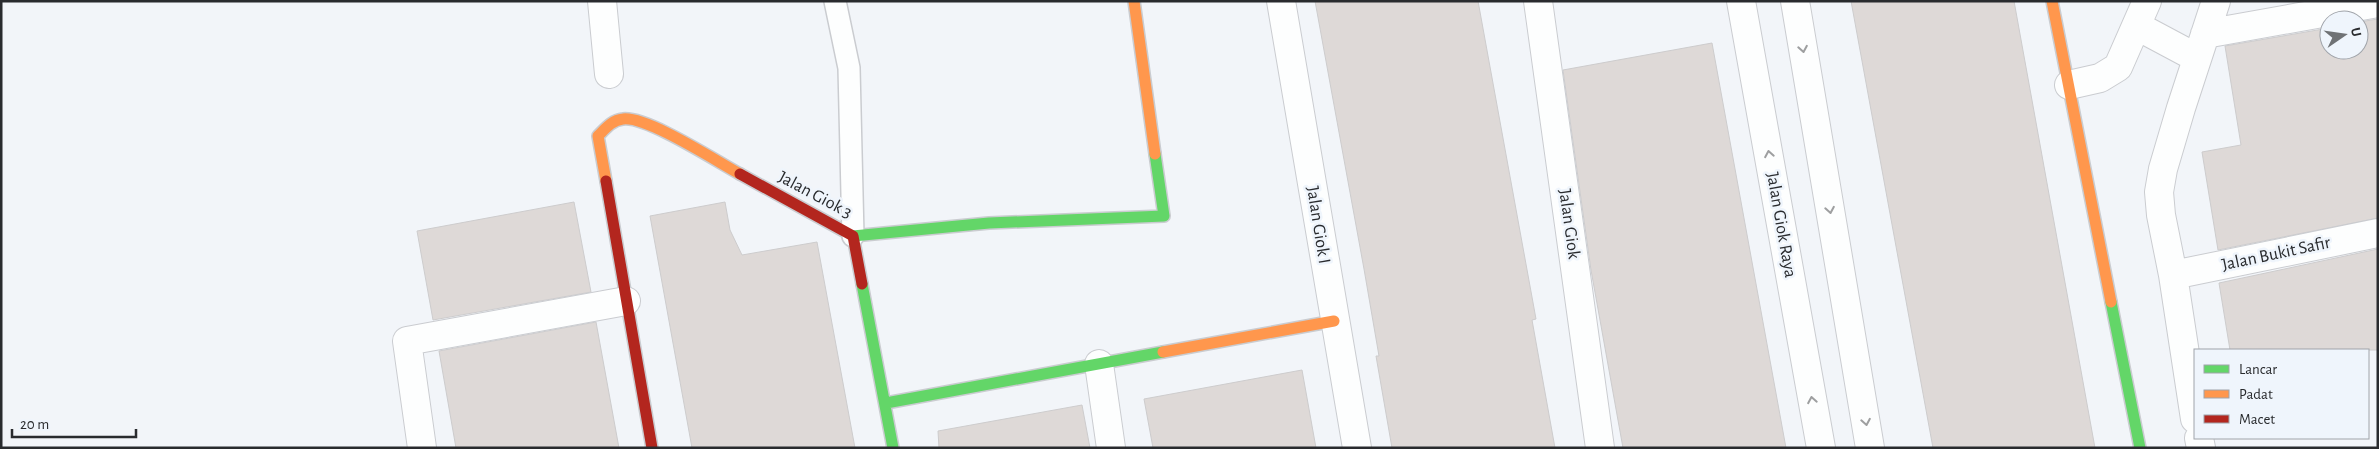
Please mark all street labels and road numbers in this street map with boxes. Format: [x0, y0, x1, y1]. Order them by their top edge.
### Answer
street label: Jalan Giok 3 [775, 168, 855, 222]
street label: Jalan Giok Raya [1763, 171, 1799, 279]
street label: Jalan Giok I [1303, 185, 1333, 265]
street label: Jalan Giok [1555, 188, 1583, 261]
street label: Jalan Bukit Safir [2220, 234, 2332, 274]

